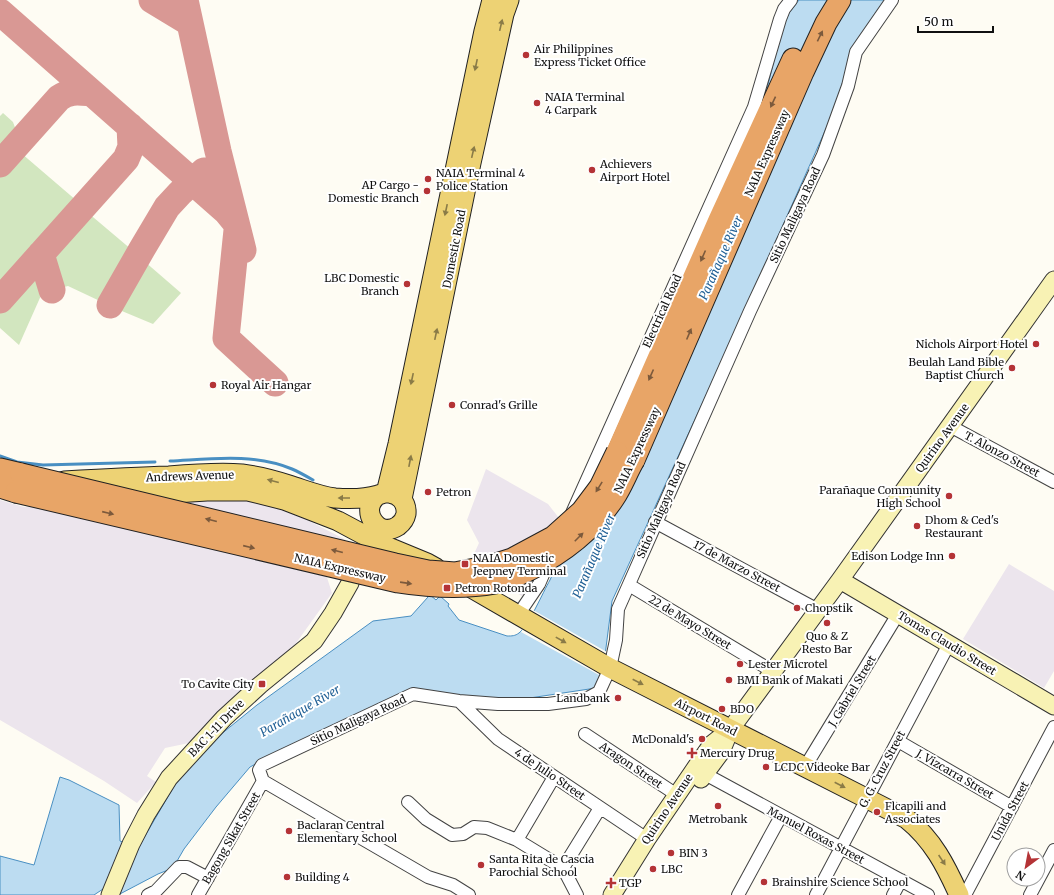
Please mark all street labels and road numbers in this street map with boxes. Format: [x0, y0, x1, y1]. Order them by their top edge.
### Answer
street label: NAIA Expressway [742, 107, 793, 199]
street label: Sitio Maligaya Road [767, 164, 824, 265]
street label: Domestic Road [440, 208, 469, 289]
street label: Electrical Road [640, 272, 685, 350]
street label: Quirino Avenue [912, 401, 972, 475]
street label: NAIA Expressway [611, 404, 663, 495]
street label: T. Alonzo Street [962, 428, 1043, 480]
street label: Sitio Maligaya Road [633, 459, 689, 560]
street label: Andrews Avenue [145, 467, 235, 485]
street label: 17 de Marzo Street [691, 537, 783, 595]
street label: NAIA Expressway [293, 551, 388, 585]
street label: 22 de Mayo Street [646, 592, 734, 653]
street label: Tomas Claudio Street [895, 608, 999, 678]
street label: J. Gabriel Street [825, 652, 879, 730]
street label: Sitio Maligaya Road [308, 691, 409, 748]
street label: Airport Road [671, 695, 740, 739]
street label: BAC 1-11 Drive [185, 696, 247, 760]
street label: G. G. Cruz Street [856, 727, 909, 810]
street label: Aragon Street [596, 738, 666, 792]
street label: 4 de Julio Street [512, 745, 589, 803]
street label: J. Vizcarra Street [913, 746, 997, 802]
street label: Quirino Avenue [638, 771, 696, 847]
street label: Unida Street [988, 778, 1032, 843]
street label: Bagong Sikat Street [199, 789, 263, 887]
street label: Manuel Roxas Street [765, 803, 868, 867]

